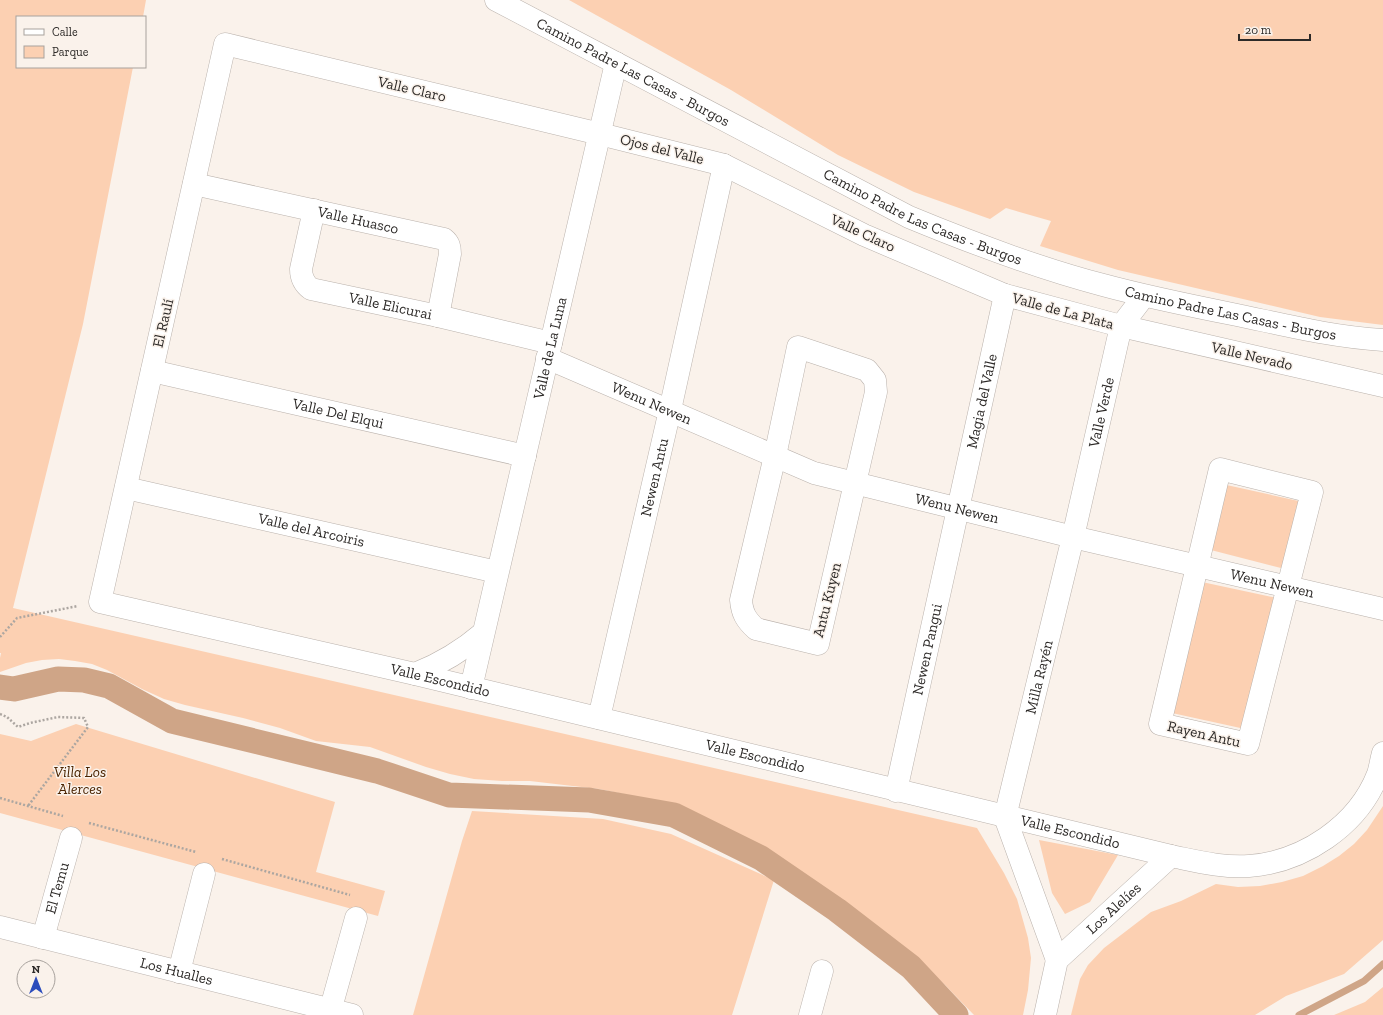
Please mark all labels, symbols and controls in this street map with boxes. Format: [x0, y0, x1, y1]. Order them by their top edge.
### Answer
street label: Camino Padre Las Casas - Burgos [534, 14, 733, 130]
legend [16, 16, 146, 68]
scale bar [1239, 16, 1310, 42]
text: 20 m [1245, 23, 1272, 37]
text: Calle [52, 25, 78, 39]
text: Parque [52, 45, 89, 59]
street label: Valle Claro [375, 72, 448, 106]
street label: Ojos del Valle [618, 130, 706, 168]
street label: Camino Padre Las Casas - Burgos [820, 165, 1024, 269]
street label: Valle Huasco [315, 202, 401, 238]
street label: Valle Claro [827, 210, 899, 256]
street label: Camino Padre Las Casas - Burgos [1123, 282, 1338, 344]
street label: Valle Elicurai [346, 288, 434, 324]
street label: Valle de La Plata [1009, 289, 1116, 333]
street label: Valle de La Luna [529, 295, 570, 402]
street label: El Raulí [149, 297, 177, 349]
street label: Valle Nevado [1209, 338, 1295, 374]
street label: Magia del Valle [962, 352, 1001, 450]
street label: Valle Verde [1084, 376, 1118, 450]
street label: Wenu Newen [609, 378, 695, 428]
street label: Valle Del Elqui [290, 394, 386, 433]
street label: Newen Antu [637, 436, 672, 518]
street label: Wenu Newen [913, 489, 1001, 527]
street label: Valle del Arcoiris [255, 509, 366, 551]
street label: Antu Kuyen [809, 560, 845, 639]
street label: Wenu Newen [1229, 565, 1316, 602]
street label: Newen Pangui [908, 602, 946, 697]
street label: Milla Rayén [1021, 638, 1057, 716]
street label: Valle Escondido [388, 659, 492, 701]
street label: Rayen Antu [1166, 717, 1243, 751]
street label: Valle Escondido [703, 735, 807, 777]
park label: Villa Los Alerces [54, 763, 106, 798]
street label: Valle Escondido [1018, 811, 1122, 852]
street label: El Temu [41, 860, 73, 916]
street label: Los Alelíes [1082, 879, 1145, 938]
street label: Los Hualles [138, 953, 215, 989]
north arrow [16, 959, 56, 999]
text: N [32, 963, 41, 976]

